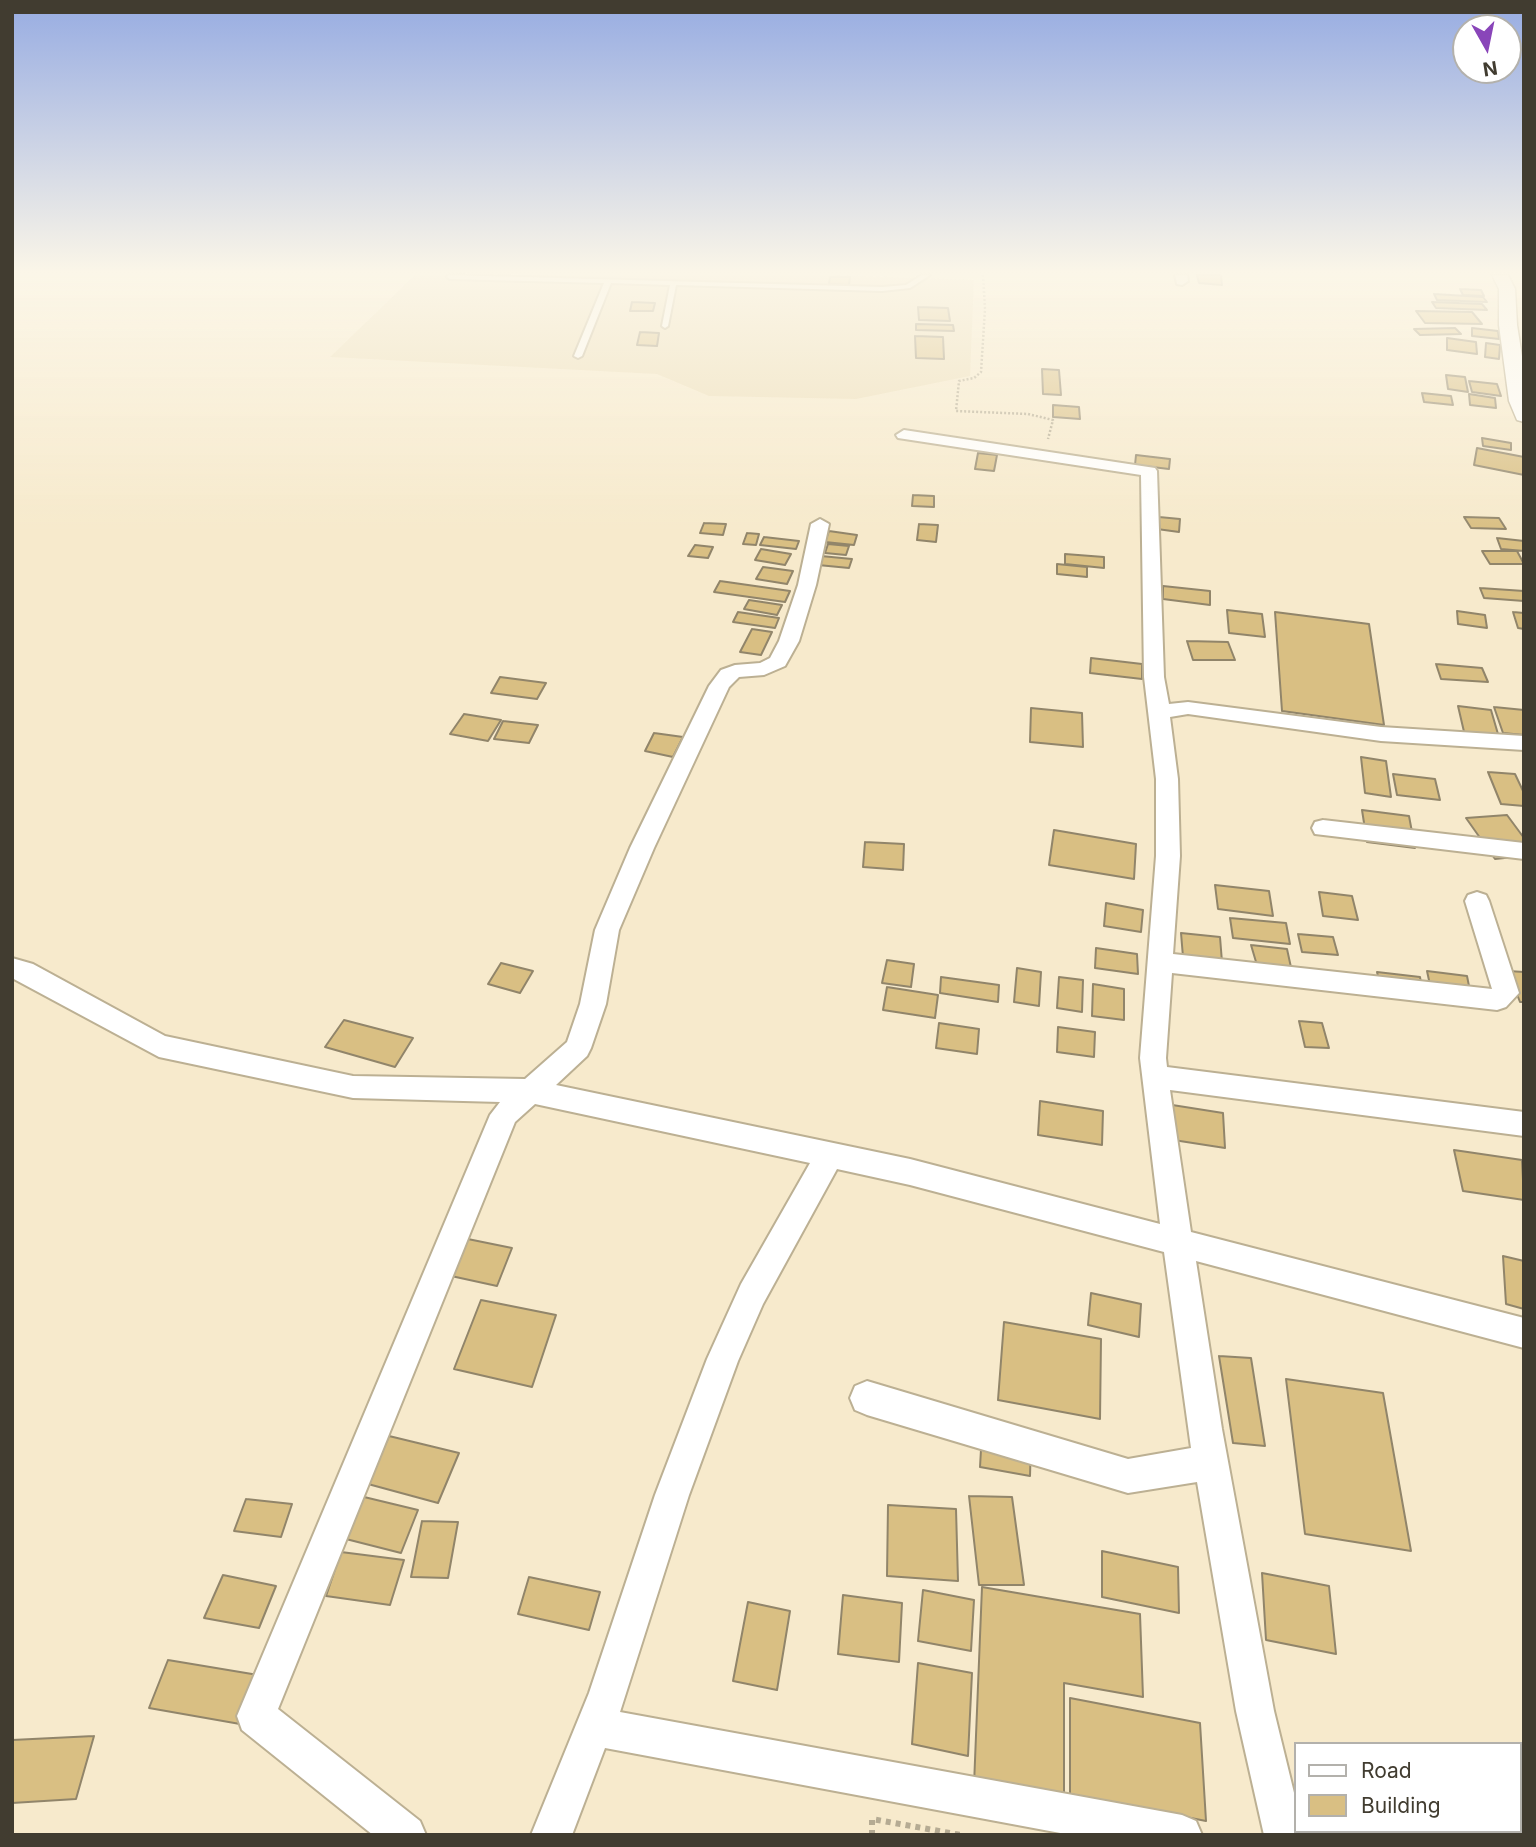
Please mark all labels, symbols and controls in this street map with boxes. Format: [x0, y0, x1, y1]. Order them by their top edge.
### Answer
north arrow [1452, 14, 1522, 84]
text: N [1481, 56, 1499, 81]
legend [1294, 1742, 1522, 1833]
text: Road [1361, 1758, 1412, 1783]
text: Building [1361, 1793, 1441, 1818]

